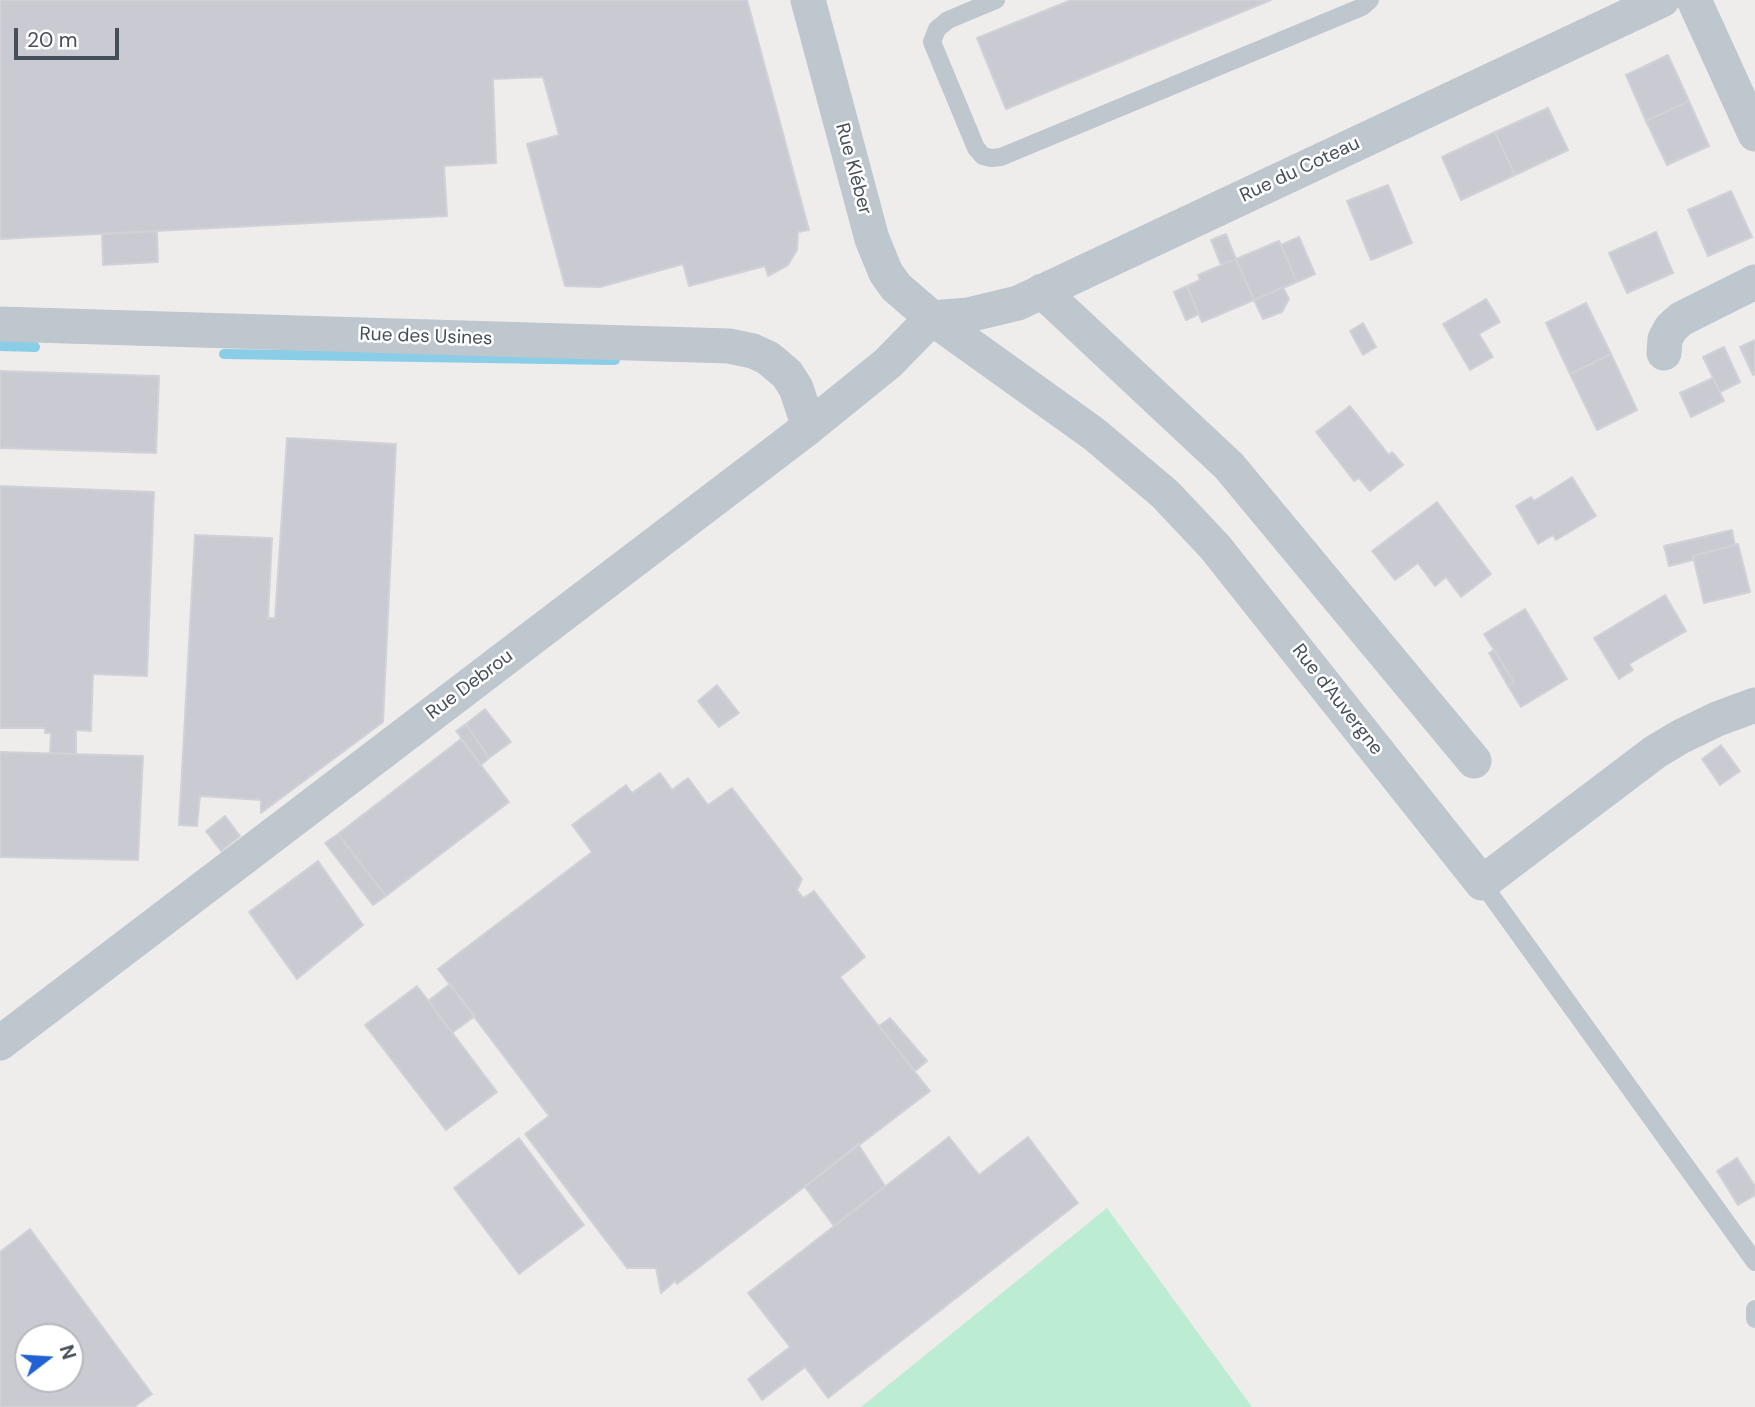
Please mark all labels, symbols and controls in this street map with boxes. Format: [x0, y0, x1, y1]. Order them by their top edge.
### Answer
scale bar [18, 14, 122, 58]
text: 20 m [27, 26, 78, 54]
street label: Rue Kléber [830, 121, 876, 217]
street label: Rue du Coteau [1236, 132, 1364, 208]
street label: Rue des Usines [359, 323, 493, 351]
street label: Rue d'Auvergne [1287, 640, 1387, 760]
street label: Rue Debrou [422, 645, 518, 725]
north arrow [14, 1323, 84, 1393]
text: N [54, 1342, 82, 1363]

